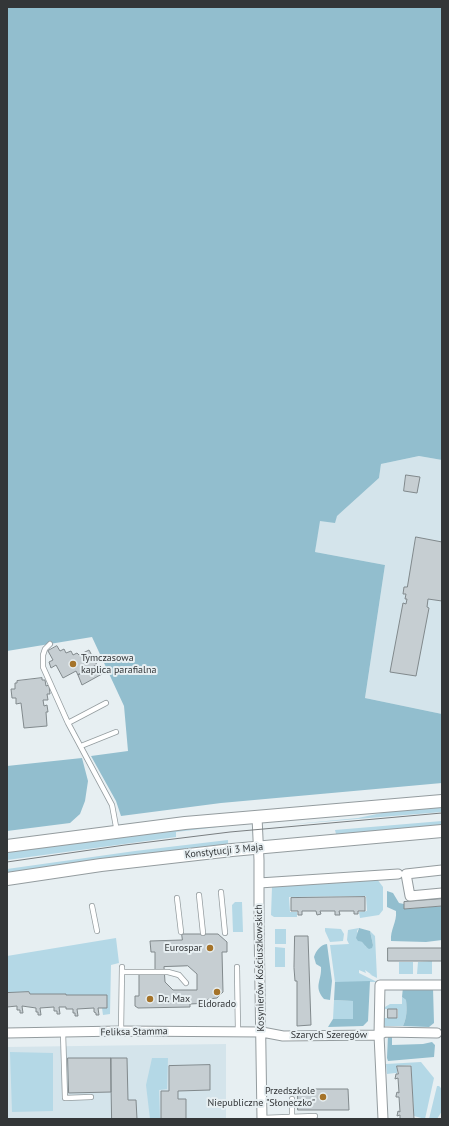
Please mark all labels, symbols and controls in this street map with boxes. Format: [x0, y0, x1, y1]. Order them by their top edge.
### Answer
place label: Tymczasowa kaplica parafialna [81, 652, 156, 676]
marker: Tymczasowa kaplica parafialna [68, 659, 78, 669]
street label: Konstytucji 3 Maja [184, 841, 264, 861]
street label: Kosynierów Kościuszkowskich [253, 904, 267, 1032]
place label: Eurospar [165, 942, 202, 954]
marker: Eurospar [205, 943, 215, 953]
marker: Eldorado [212, 987, 222, 997]
place label: Dr. Max [158, 993, 190, 1005]
marker: Dr. Max [145, 994, 155, 1004]
place label: Eldorado [198, 998, 236, 1010]
street label: Feliksa Stamma [100, 1025, 168, 1039]
street label: Szarych Szeregów [291, 1029, 367, 1041]
place label: Przedszkole Niepubliczne "Słoneczko" [208, 1085, 315, 1108]
marker: Przedszkole Niepubliczne "Słoneczko" [318, 1092, 328, 1102]

